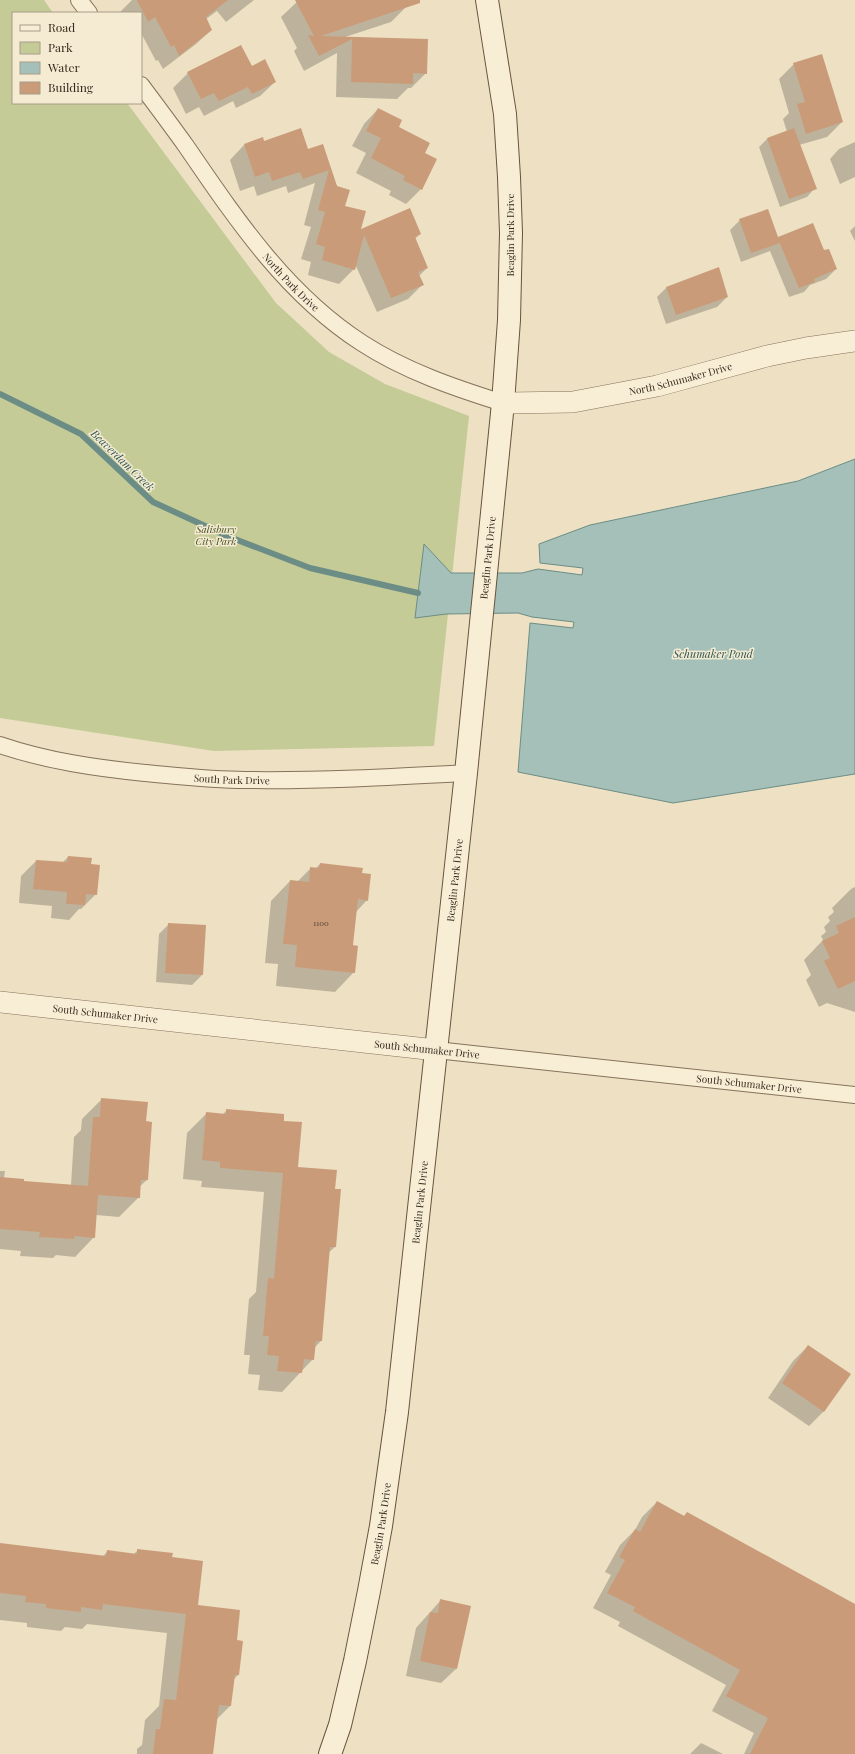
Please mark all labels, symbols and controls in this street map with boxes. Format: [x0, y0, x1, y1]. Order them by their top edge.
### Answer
legend [12, 12, 142, 104]
text: Road [48, 19, 75, 35]
text: Park [48, 39, 73, 55]
text: Water [47, 59, 81, 75]
text: Building [48, 79, 94, 95]
street label: Beaglin Park Drive [503, 193, 517, 277]
street label: North Park Drive [260, 250, 322, 314]
street label: North Schumaker Drive [628, 359, 734, 398]
water label: Beaverdam Creek [87, 425, 158, 494]
street label: Beaglin Park Drive [476, 516, 499, 600]
park label: Salisbury City Park [195, 522, 236, 548]
water label: Schumaker Pond [672, 646, 754, 661]
street label: South Park Drive [193, 771, 270, 787]
street label: Beaglin Park Drive [443, 838, 466, 922]
house number: 1100 [313, 917, 329, 928]
street label: South Schumaker Drive [52, 1001, 159, 1026]
street label: South Schumaker Drive [374, 1037, 480, 1061]
street label: South Schumaker Drive [696, 1071, 803, 1096]
street label: Beaglin Park Drive [408, 1160, 431, 1244]
street label: Beaglin Park Drive [367, 1482, 394, 1566]

